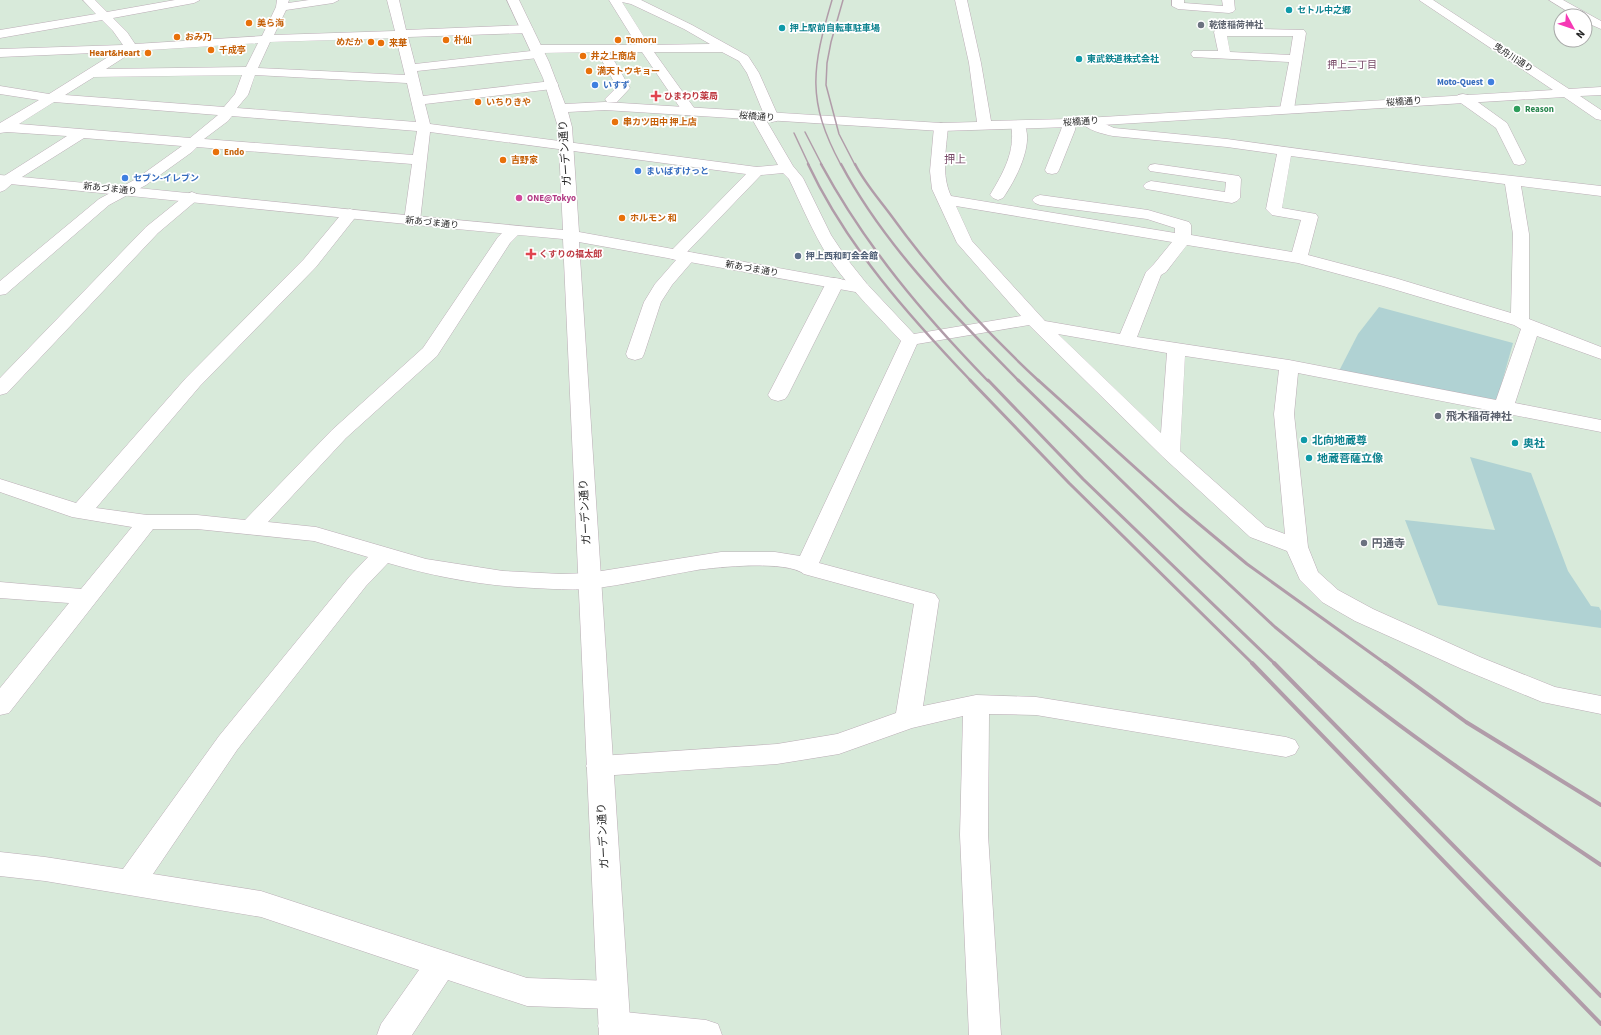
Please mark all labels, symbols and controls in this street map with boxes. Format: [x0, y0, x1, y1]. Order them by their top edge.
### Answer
place label: セトル中之郷 [1297, 4, 1351, 17]
marker: セトル中之郷 [1284, 5, 1294, 15]
north arrow [1553, 8, 1593, 48]
place label: 美ら海 [257, 17, 284, 30]
marker: 美ら海 [244, 18, 254, 28]
place label: 乾徳稲荷神社 [1209, 19, 1263, 32]
marker: 乾徳稲荷神社 [1196, 20, 1206, 30]
place label: 押上駅前自転車駐車場 [790, 22, 880, 35]
marker: 押上駅前自転車駐車場 [777, 23, 787, 33]
text: N [1572, 26, 1588, 42]
place label: おみ乃 [185, 31, 212, 44]
marker: おみ乃 [172, 32, 182, 42]
place label: 朴仙 [454, 34, 472, 47]
place label: Tomoru [626, 34, 657, 47]
marker: 朴仙 [441, 35, 451, 45]
marker: Tomoru [613, 35, 623, 45]
place label: めだか [336, 36, 363, 49]
marker: めだか [366, 37, 376, 47]
place label: 来華 [389, 37, 407, 50]
marker: 来華 [376, 38, 386, 48]
street label: 曳舟川通り [1491, 40, 1535, 76]
place label: 千成亭 [219, 44, 246, 57]
marker: 千成亭 [206, 45, 216, 55]
place label: Heart&Heart [89, 47, 141, 60]
marker: Heart&Heart [143, 48, 153, 58]
place label: 井之上商店 [591, 50, 636, 63]
marker: 井之上商店 [578, 51, 588, 61]
place label: 東武鉄道株式会社 [1087, 53, 1159, 66]
marker: 東武鉄道株式会社 [1074, 54, 1084, 64]
district label: 押上二丁目 [1327, 58, 1377, 72]
place label: 満天トウキョー [597, 65, 660, 78]
marker: 満天トウキョー [584, 66, 594, 76]
place label: Moto-Quest [1437, 76, 1484, 89]
marker: Moto-Quest [1486, 77, 1496, 87]
place label: いすず [603, 79, 630, 92]
marker: いすず [590, 80, 600, 90]
place label: ひまわり薬局 [664, 90, 718, 103]
marker: ひまわり薬局 [651, 91, 661, 101]
street label: 桜橋通り [1386, 94, 1422, 110]
place label: いちりきや [486, 96, 531, 109]
marker: いちりきや [473, 97, 483, 107]
place label: Reason [1525, 103, 1554, 116]
marker: Reason [1512, 104, 1522, 114]
street label: 桜橋通り [739, 109, 775, 125]
street label: 桜橋通り [1063, 114, 1099, 130]
place label: 串カツ田中 押上店 [623, 116, 697, 129]
marker: 串カツ田中 押上店 [610, 117, 620, 127]
street label: ガーデン通り [555, 120, 575, 186]
place label: Endo [224, 146, 244, 159]
marker: Endo [211, 147, 221, 157]
district label: 押上 [944, 152, 966, 167]
place label: 吉野家 [511, 154, 538, 167]
marker: 吉野家 [498, 155, 508, 165]
place label: まいばすけっと [646, 165, 709, 178]
marker: まいばすけっと [633, 166, 643, 176]
place label: セブン-イレブン [133, 172, 199, 185]
marker: セブン-イレブン [120, 173, 130, 183]
street label: 新あづま通り [82, 180, 138, 198]
place label: ONE@Tokyo [527, 192, 576, 205]
marker: ONE@Tokyo [514, 193, 524, 203]
place label: ホルモン 和 [630, 212, 677, 225]
marker: ホルモン 和 [617, 213, 627, 223]
street label: 新あづま通り [404, 214, 460, 232]
place label: くすりの福太郎 [539, 248, 602, 261]
marker: くすりの福太郎 [526, 249, 536, 259]
place label: 押上西和町会会館 [806, 250, 878, 263]
marker: 押上西和町会会館 [793, 251, 803, 261]
street label: 新あづま通り [724, 258, 780, 280]
place label: 飛木稲荷神社 [1446, 409, 1512, 424]
marker: 飛木稲荷神社 [1433, 411, 1443, 421]
place label: 北向地蔵尊 [1312, 433, 1367, 448]
marker: 北向地蔵尊 [1299, 435, 1309, 445]
place label: 奥社 [1523, 436, 1545, 451]
marker: 奥社 [1510, 438, 1520, 448]
place label: 地蔵菩薩立像 [1317, 451, 1383, 466]
marker: 地蔵菩薩立像 [1304, 453, 1314, 463]
street label: ガーデン通り [576, 479, 594, 545]
place label: 円通寺 [1372, 536, 1405, 551]
marker: 円通寺 [1359, 538, 1369, 548]
street label: ガーデン通り [594, 803, 612, 869]

